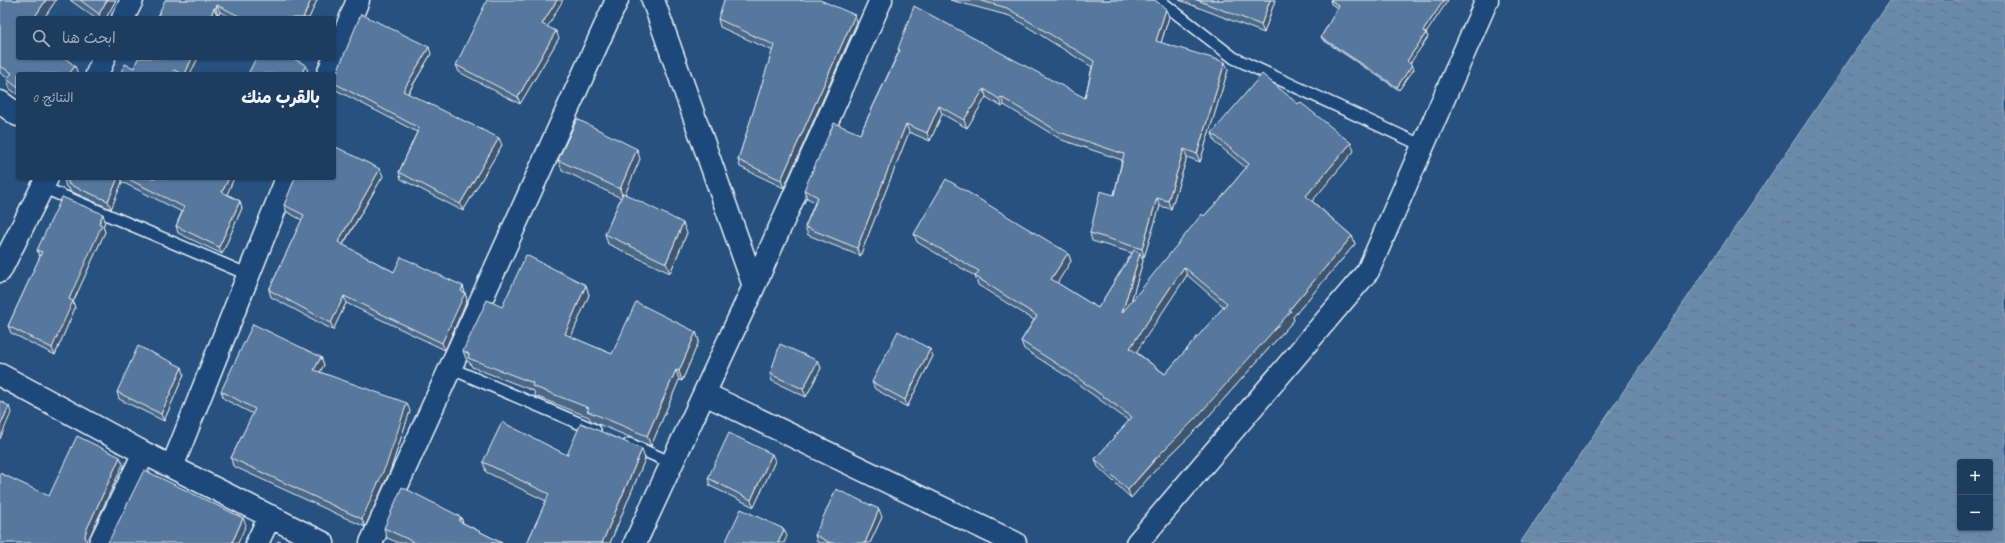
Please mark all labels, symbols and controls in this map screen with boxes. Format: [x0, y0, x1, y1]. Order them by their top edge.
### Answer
search box [16, 16, 336, 60]
icon: search [30, 27, 52, 49]
text: ابحث هنا [62, 29, 116, 48]
text: بالقرب منك [241, 87, 320, 108]
text: النتائج: 0 [32, 90, 74, 106]
map controls [1957, 459, 1993, 531]
button: + [1957, 459, 1993, 495]
button: − [1957, 495, 1993, 531]

